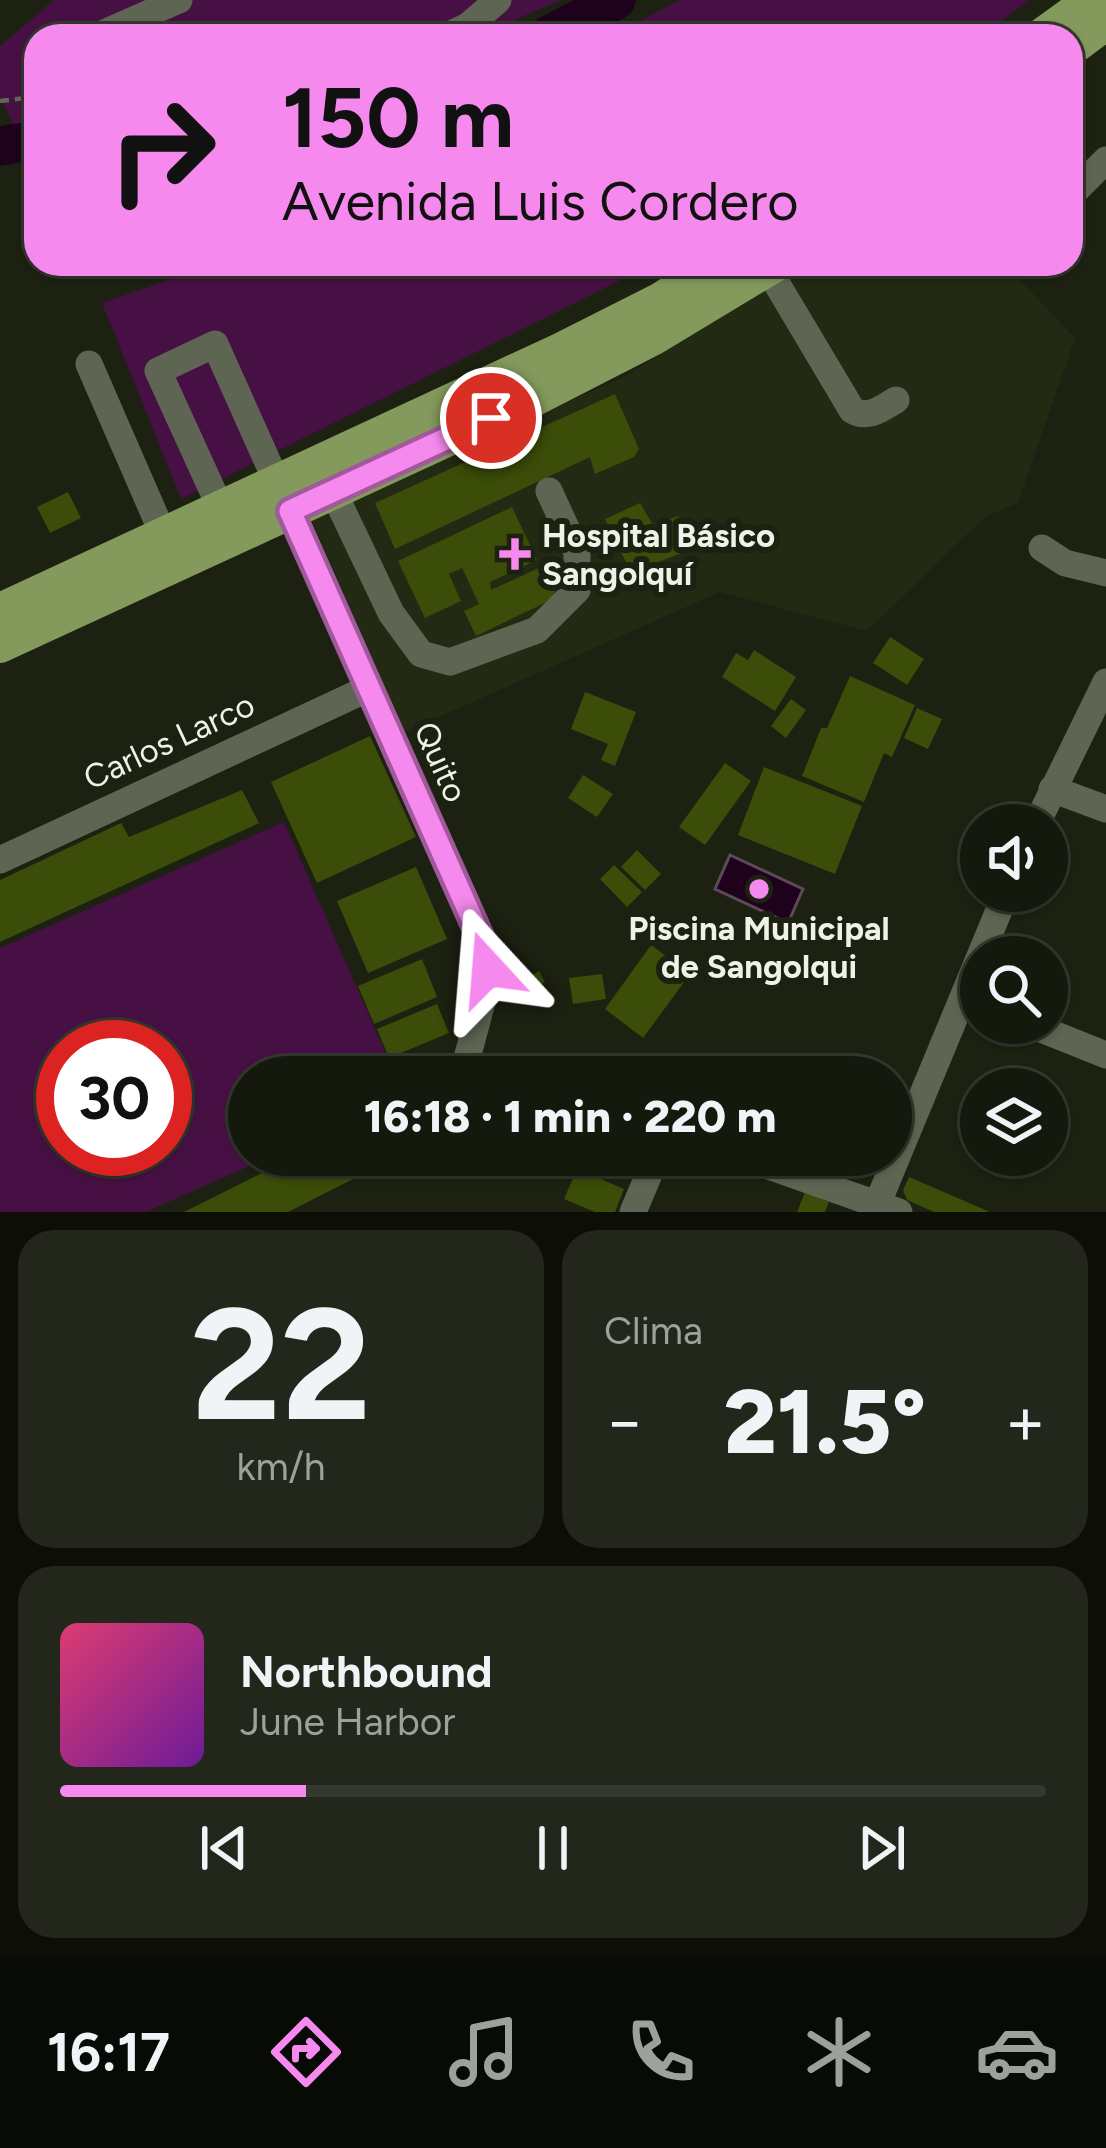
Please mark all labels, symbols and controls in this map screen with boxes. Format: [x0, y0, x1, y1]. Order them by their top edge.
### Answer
text: 150 m [282, 67, 514, 168]
icon: right [84, 72, 240, 228]
text: Avenida Luis Cordero [282, 169, 799, 234]
pin [440, 367, 542, 469]
icon: arrive [458, 385, 524, 451]
place label: Hospital Básico Sangolquí [542, 516, 775, 593]
marker: Hospital Básico Sangolquí [499, 538, 531, 570]
street label: Carlos Larco [77, 684, 261, 798]
street label: Quito [406, 716, 476, 808]
map controls [960, 804, 1068, 1176]
button: sound [960, 804, 1068, 912]
marker: Piscina Municipal de Sangolqui [746, 876, 772, 902]
position arrow [425, 906, 551, 1032]
place label: Piscina Municipal de Sangolqui [628, 909, 890, 986]
button: search [960, 936, 1068, 1044]
speed limit sign: 30 [36, 1020, 192, 1176]
button: layers [960, 1068, 1068, 1176]
text: 16:18 · 1 min · 220 m [364, 1089, 776, 1143]
text: 22 [191, 1271, 371, 1458]
text: Clima [604, 1307, 703, 1354]
text: 21.5° [724, 1367, 926, 1476]
text: − [604, 1381, 645, 1461]
text: + [1005, 1381, 1046, 1461]
text: km/h [236, 1443, 326, 1490]
text: Northbound [240, 1644, 493, 1698]
text: June Harbor [240, 1698, 456, 1745]
icon: previous [191, 1815, 257, 1881]
icon: pause [520, 1815, 586, 1881]
icon: next [849, 1815, 915, 1881]
icon: directions [264, 2010, 348, 2094]
icon: music [442, 2010, 526, 2094]
icon: phone [619, 2010, 703, 2094]
icon: climate [797, 2010, 881, 2094]
icon: car [975, 2010, 1059, 2094]
text: 16:17 [47, 2020, 170, 2085]

